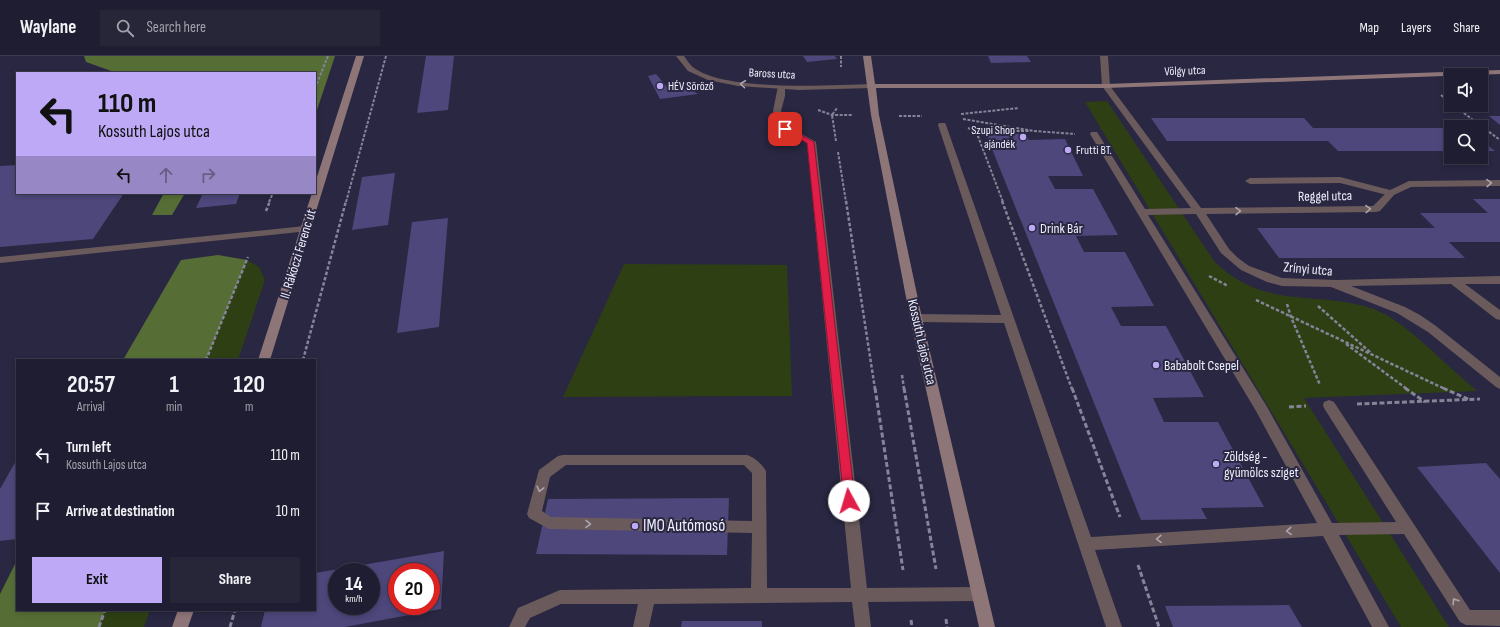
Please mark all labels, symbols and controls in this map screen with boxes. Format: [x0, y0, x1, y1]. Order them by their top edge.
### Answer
search box [100, 10, 380, 46]
text: Waylane [20, 16, 76, 39]
icon: search [114, 17, 136, 39]
text: Search here [146, 18, 206, 37]
text: Map [1359, 19, 1379, 36]
text: Layers [1401, 19, 1431, 36]
text: Share [1453, 19, 1480, 36]
street label: Völgy utca [1164, 63, 1206, 79]
street label: Baross utca [748, 65, 796, 83]
map controls [1444, 68, 1488, 164]
button: sound [1444, 68, 1488, 112]
place label: HÉV Söröző [668, 79, 714, 94]
one-way arrow [739, 80, 746, 89]
marker: HÉV Söröző [655, 81, 665, 91]
text: 110 m [98, 87, 156, 120]
icon: left [32, 88, 84, 140]
pin [768, 112, 802, 146]
icon: arrive [774, 118, 796, 140]
button: search [1444, 120, 1488, 164]
text: Kossuth Lajos utca [98, 121, 210, 142]
place label: Szupi Shop ajándék [971, 123, 1015, 152]
marker: Szupi Shop ajándék [1018, 132, 1028, 142]
place label: Frutti BT. [1076, 143, 1112, 158]
marker: Frutti BT. [1063, 145, 1073, 155]
icon: left [113, 164, 135, 186]
icon: ahead [155, 164, 177, 186]
icon: right [197, 164, 219, 186]
one-way arrow [1486, 179, 1492, 187]
street label: Reggel utca [1298, 187, 1352, 205]
one-way arrow [1365, 205, 1371, 213]
street label: II. Rákóczi Ferenc út [276, 207, 320, 301]
one-way arrow [1235, 207, 1241, 215]
place label: Drink Bár [1040, 220, 1083, 237]
marker: Drink Bár [1027, 223, 1037, 233]
street label: Zrínyi utca [1283, 258, 1333, 280]
street label: Kossuth Lajos utca [904, 298, 940, 386]
place label: Bababolt Csepel [1164, 357, 1239, 374]
marker: Bababolt Csepel [1151, 360, 1161, 370]
text: 20:57 [67, 370, 115, 399]
text: 1 [169, 370, 179, 399]
text: 120 [233, 370, 265, 399]
text: Arrival [77, 399, 105, 415]
text: min [166, 399, 182, 415]
text: m [245, 399, 253, 415]
text: Turn left [66, 438, 111, 457]
icon: left [32, 444, 54, 466]
text: 110 m [271, 446, 300, 465]
place label: Zöldség - gyümölcs sziget [1224, 448, 1299, 481]
text: Kossuth Lajos utca [66, 457, 147, 473]
marker: Zöldség - gyümölcs sziget [1211, 459, 1221, 469]
position arrow [828, 480, 870, 522]
one-way arrow [536, 485, 545, 492]
icon: arrive [32, 500, 54, 522]
text: Arrive at destination [66, 502, 175, 521]
text: 10 m [276, 502, 300, 521]
place label: IMO Autómosó [643, 516, 725, 536]
one-way arrow [585, 520, 591, 528]
marker: IMO Autómosó [630, 521, 640, 531]
one-way arrow [1286, 527, 1292, 536]
one-way arrow [1156, 534, 1162, 543]
button: Exit [32, 557, 162, 603]
button: Share [170, 557, 300, 603]
speed limit sign: 20 [388, 563, 440, 615]
text: 14 [345, 572, 363, 596]
text: km/h [345, 593, 363, 605]
one-way arrow [1453, 598, 1460, 605]

